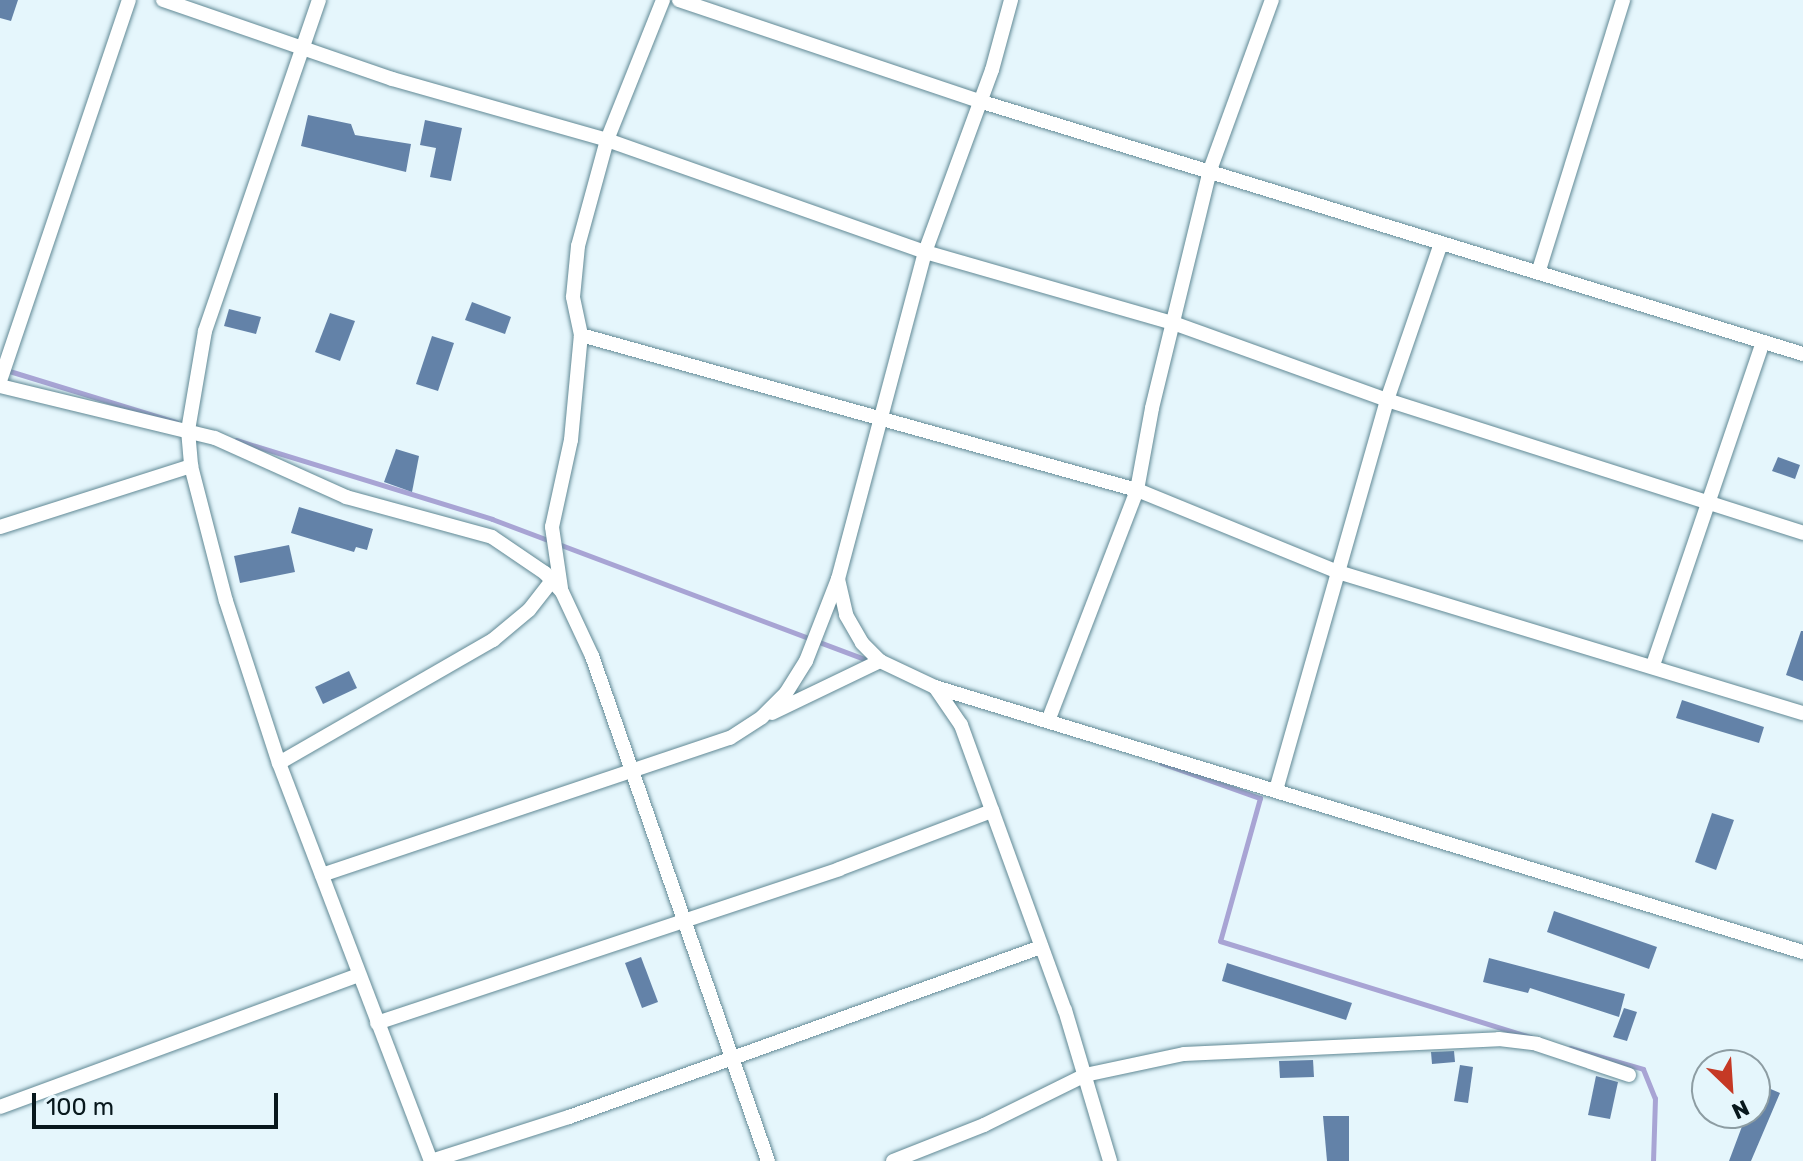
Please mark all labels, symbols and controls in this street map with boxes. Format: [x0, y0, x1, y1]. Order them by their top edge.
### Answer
north arrow [1691, 1049, 1771, 1129]
scale bar [36, 1077, 282, 1127]
text: 100 m [46, 1093, 114, 1121]
text: N [1728, 1094, 1753, 1125]

